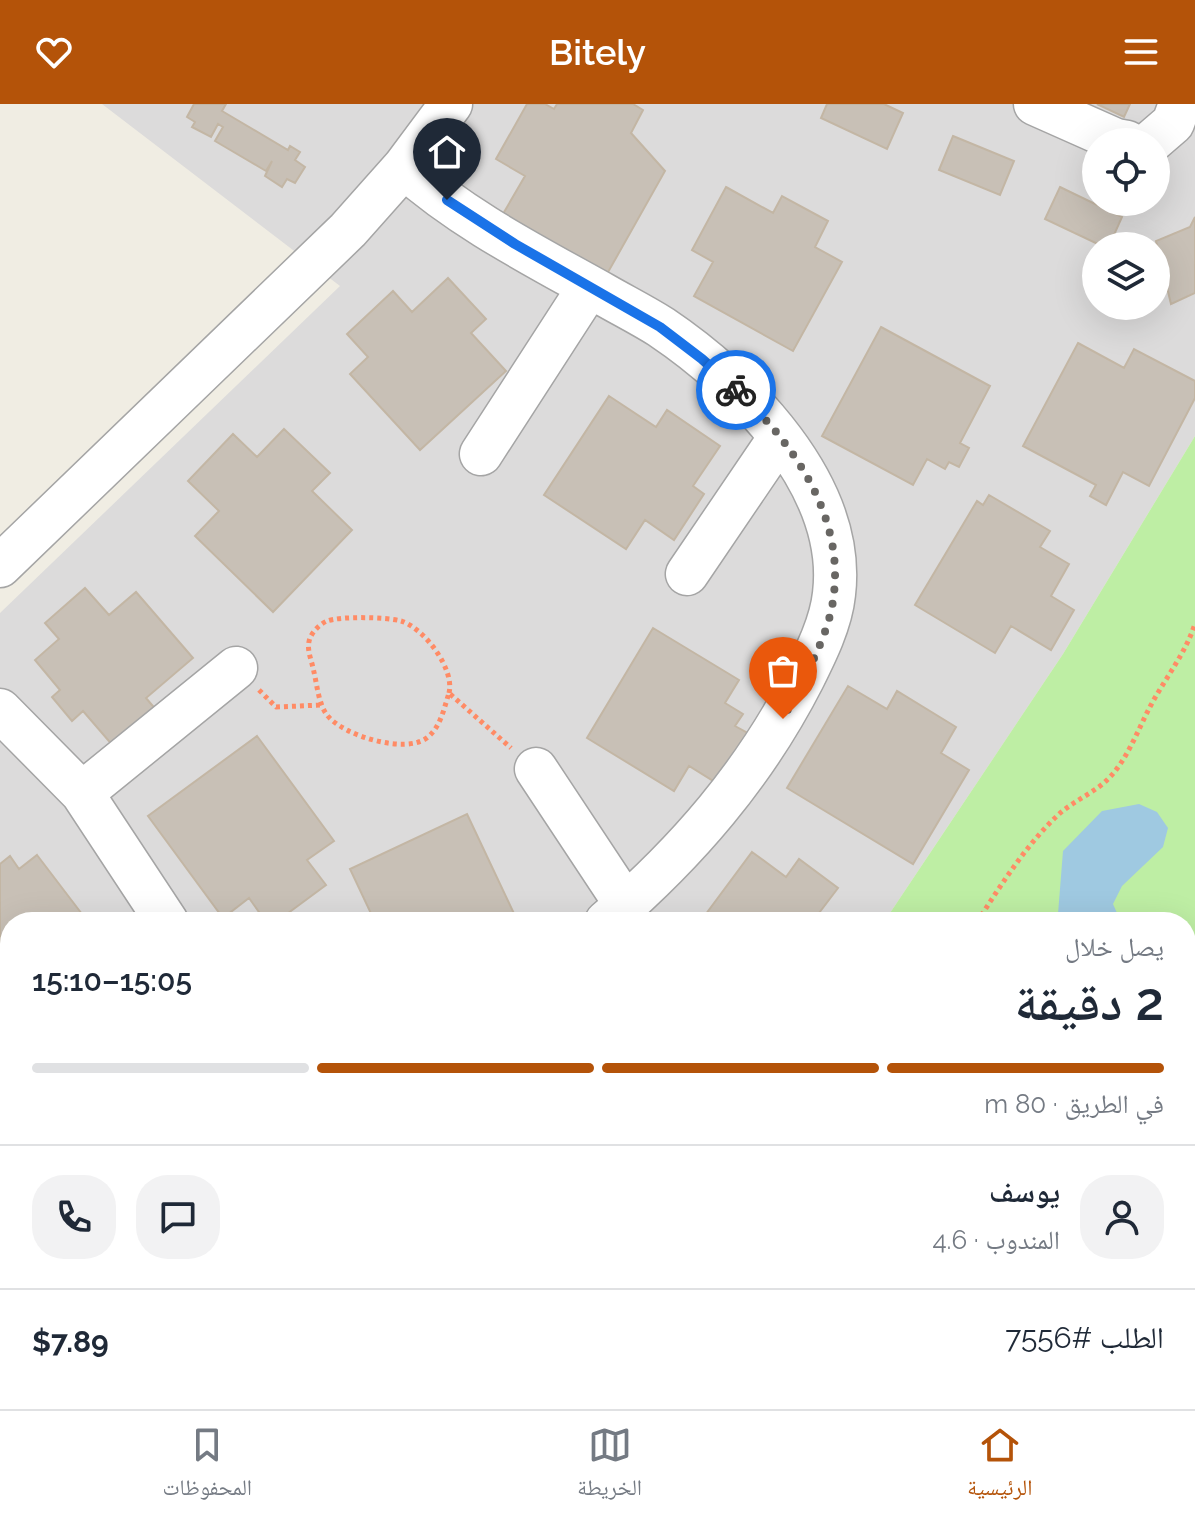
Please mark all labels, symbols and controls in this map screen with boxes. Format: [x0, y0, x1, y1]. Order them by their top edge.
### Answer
icon: heart [32, 30, 76, 74]
icon: menu [1119, 30, 1163, 74]
text: Bitely [549, 31, 646, 73]
pin [413, 118, 481, 200]
map controls [1082, 128, 1170, 320]
button: locate [1082, 128, 1170, 216]
icon: home [425, 130, 469, 174]
button: layers [1082, 232, 1170, 320]
courier [696, 350, 776, 430]
icon: bike [714, 368, 758, 412]
pin [749, 637, 817, 719]
icon: bag [761, 649, 805, 693]
text: يصل خلال [1065, 932, 1164, 962]
text: 15:05–15:10 [32, 963, 192, 998]
text: 2 دقيقة [1015, 971, 1164, 1032]
text: في الطريق · 80 m [984, 1089, 1164, 1119]
text: يوسف [989, 1174, 1060, 1209]
button: phone [32, 1175, 116, 1259]
button: chat [136, 1175, 220, 1259]
button: person [1080, 1175, 1164, 1259]
text: المندوب · 4.6 [932, 1225, 1060, 1255]
text: الطلب #7556 [1005, 1320, 1164, 1355]
text: $7.89 [32, 1324, 109, 1359]
tab: المحفوظات [163, 1423, 252, 1509]
tab: الخريطة [577, 1423, 642, 1509]
tab: الرئيسية [967, 1423, 1032, 1509]

